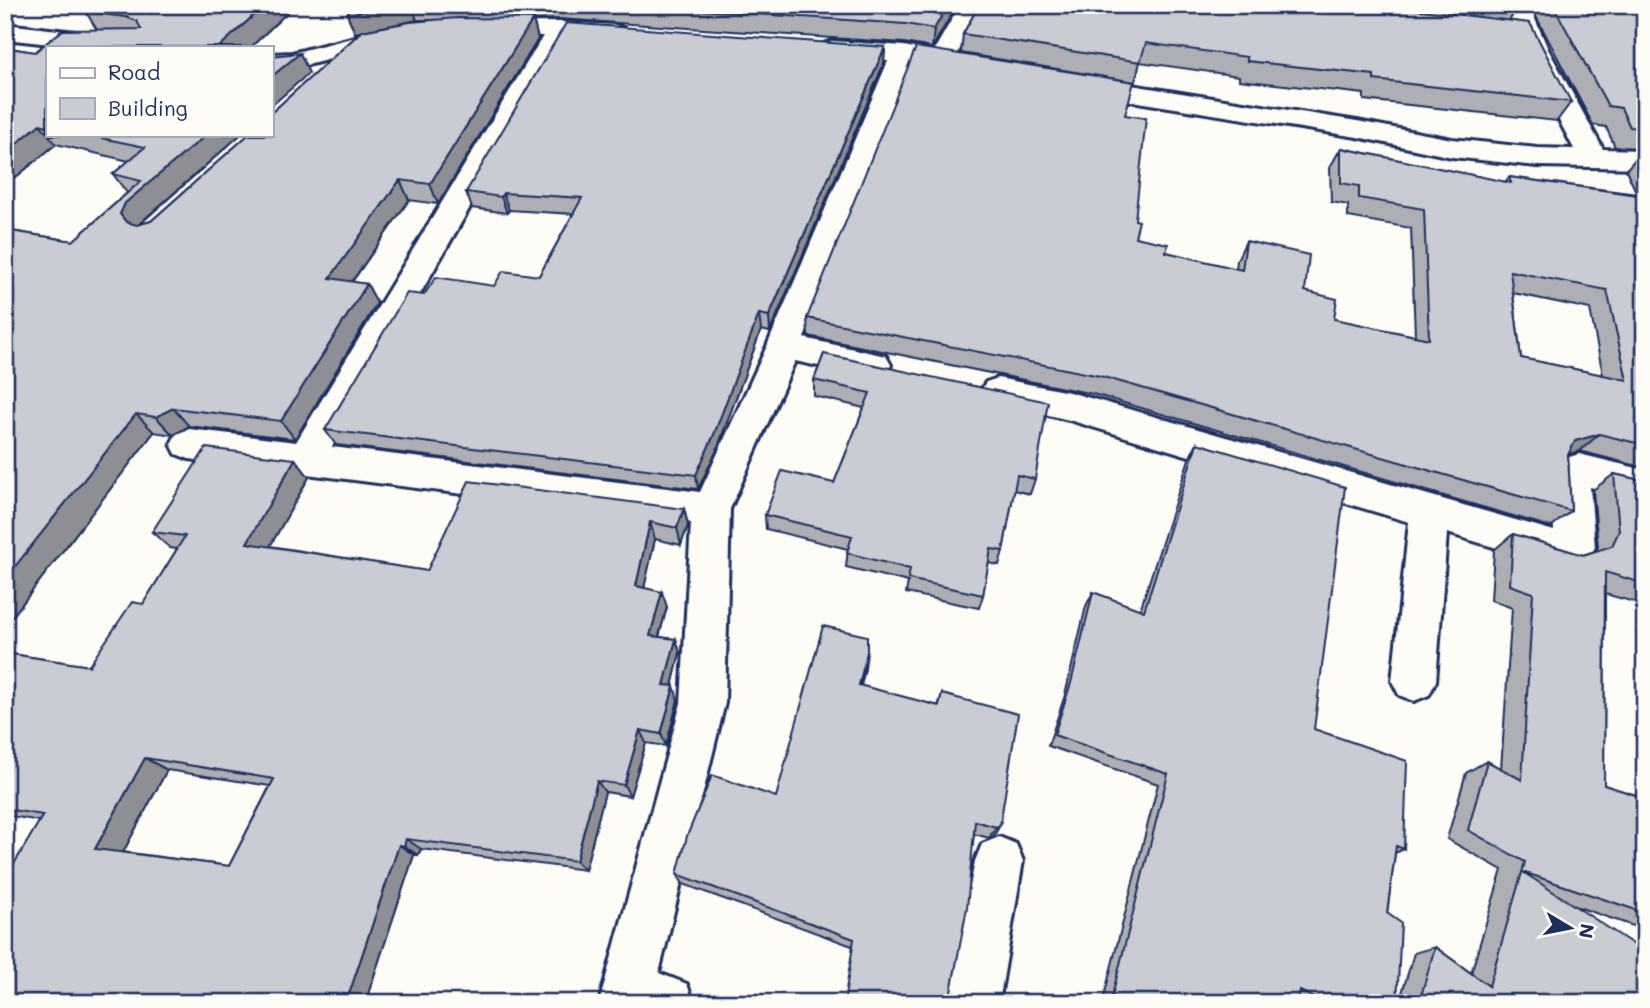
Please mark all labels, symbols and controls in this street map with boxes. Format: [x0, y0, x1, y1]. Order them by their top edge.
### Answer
legend [46, 46, 273, 136]
text: Road [108, 58, 160, 85]
text: Building [108, 94, 188, 121]
north arrow [1534, 892, 1604, 962]
text: N [1574, 922, 1601, 940]

